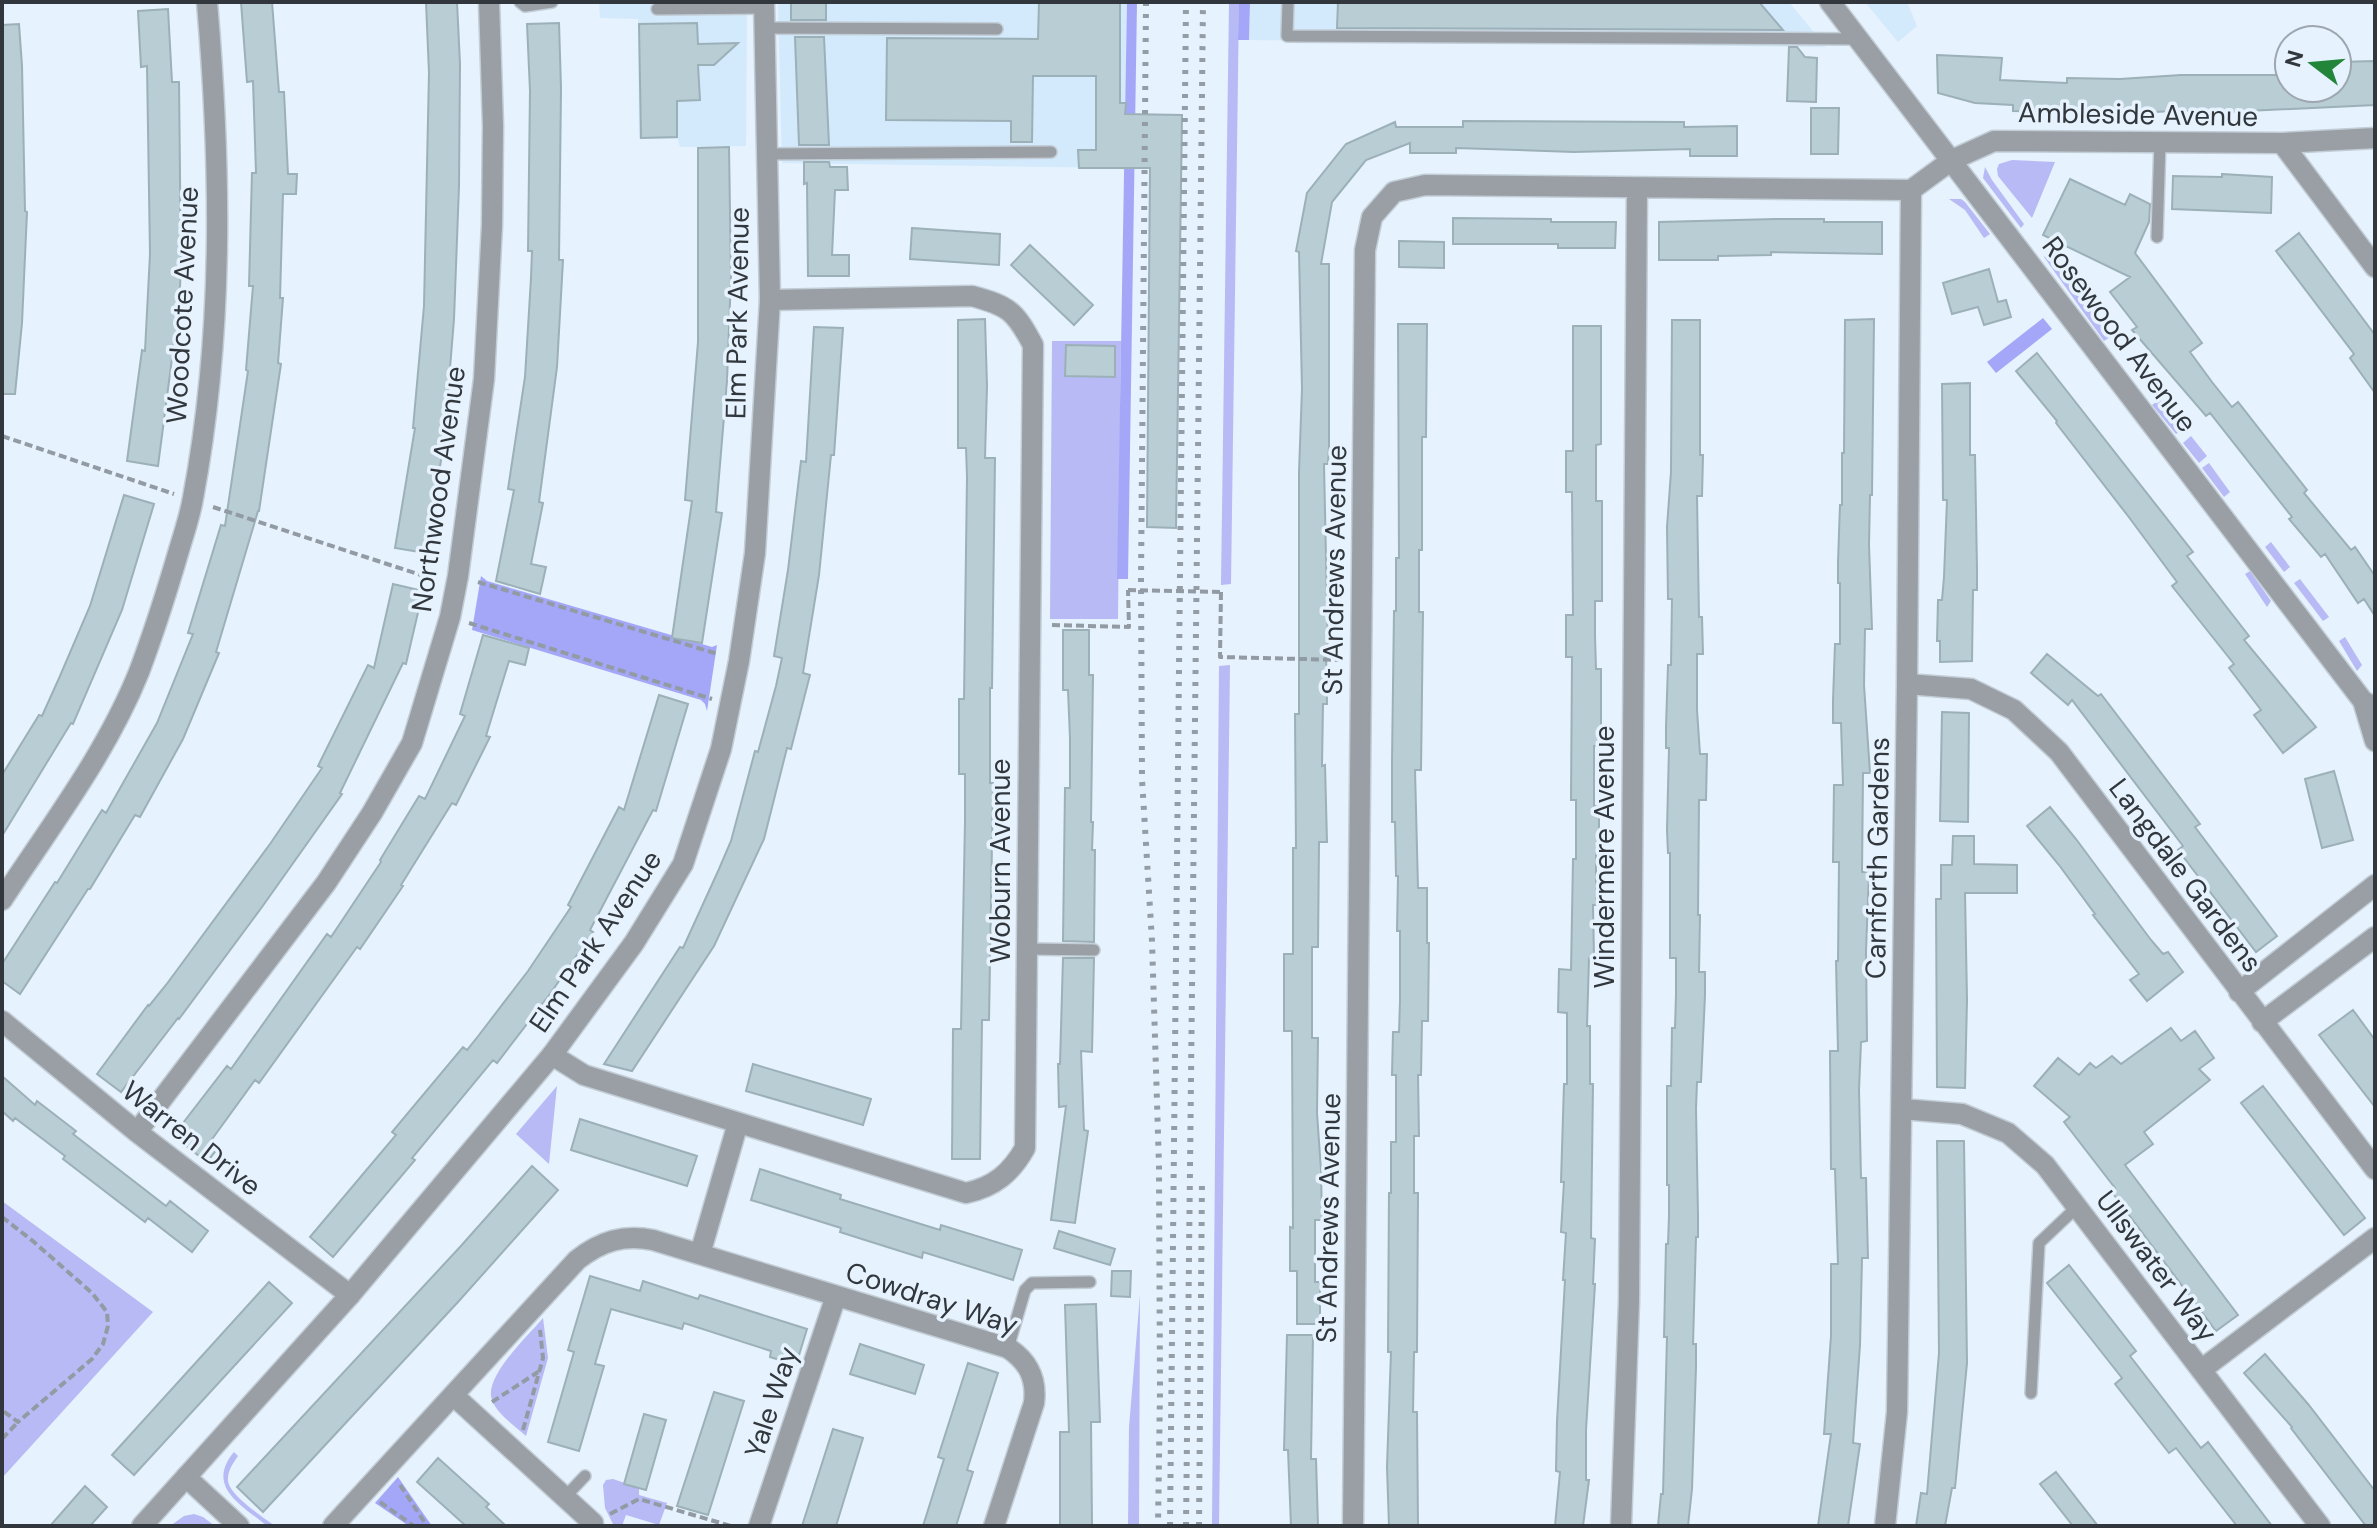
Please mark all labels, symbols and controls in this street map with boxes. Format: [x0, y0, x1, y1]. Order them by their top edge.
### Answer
north arrow [2273, 24, 2353, 104]
text: N [2278, 47, 2310, 70]
street label: Ambleside Avenue [2018, 94, 2258, 135]
street label: Woodcote Avenue [158, 185, 207, 425]
street label: Elm Park Avenue [717, 207, 758, 419]
street label: Rosewood Avenue [2034, 229, 2205, 440]
street label: Northwood Avenue [403, 364, 474, 614]
street label: St Andrews Avenue [1314, 445, 1355, 695]
street label: Windermere Avenue [1586, 726, 1623, 988]
street label: Carnforth Gardens [1857, 737, 1898, 979]
street label: Woburn Avenue [982, 759, 1019, 963]
street label: Langdale Gardens [2101, 771, 2271, 980]
street label: Elm Park Avenue [521, 843, 670, 1040]
street label: Warren Drive [115, 1072, 269, 1204]
street label: St Andrews Avenue [1308, 1093, 1349, 1343]
street label: Ullswater Way [2088, 1183, 2226, 1349]
street label: Cowdray Way [841, 1253, 1023, 1344]
street label: Yale Way [736, 1342, 807, 1463]

